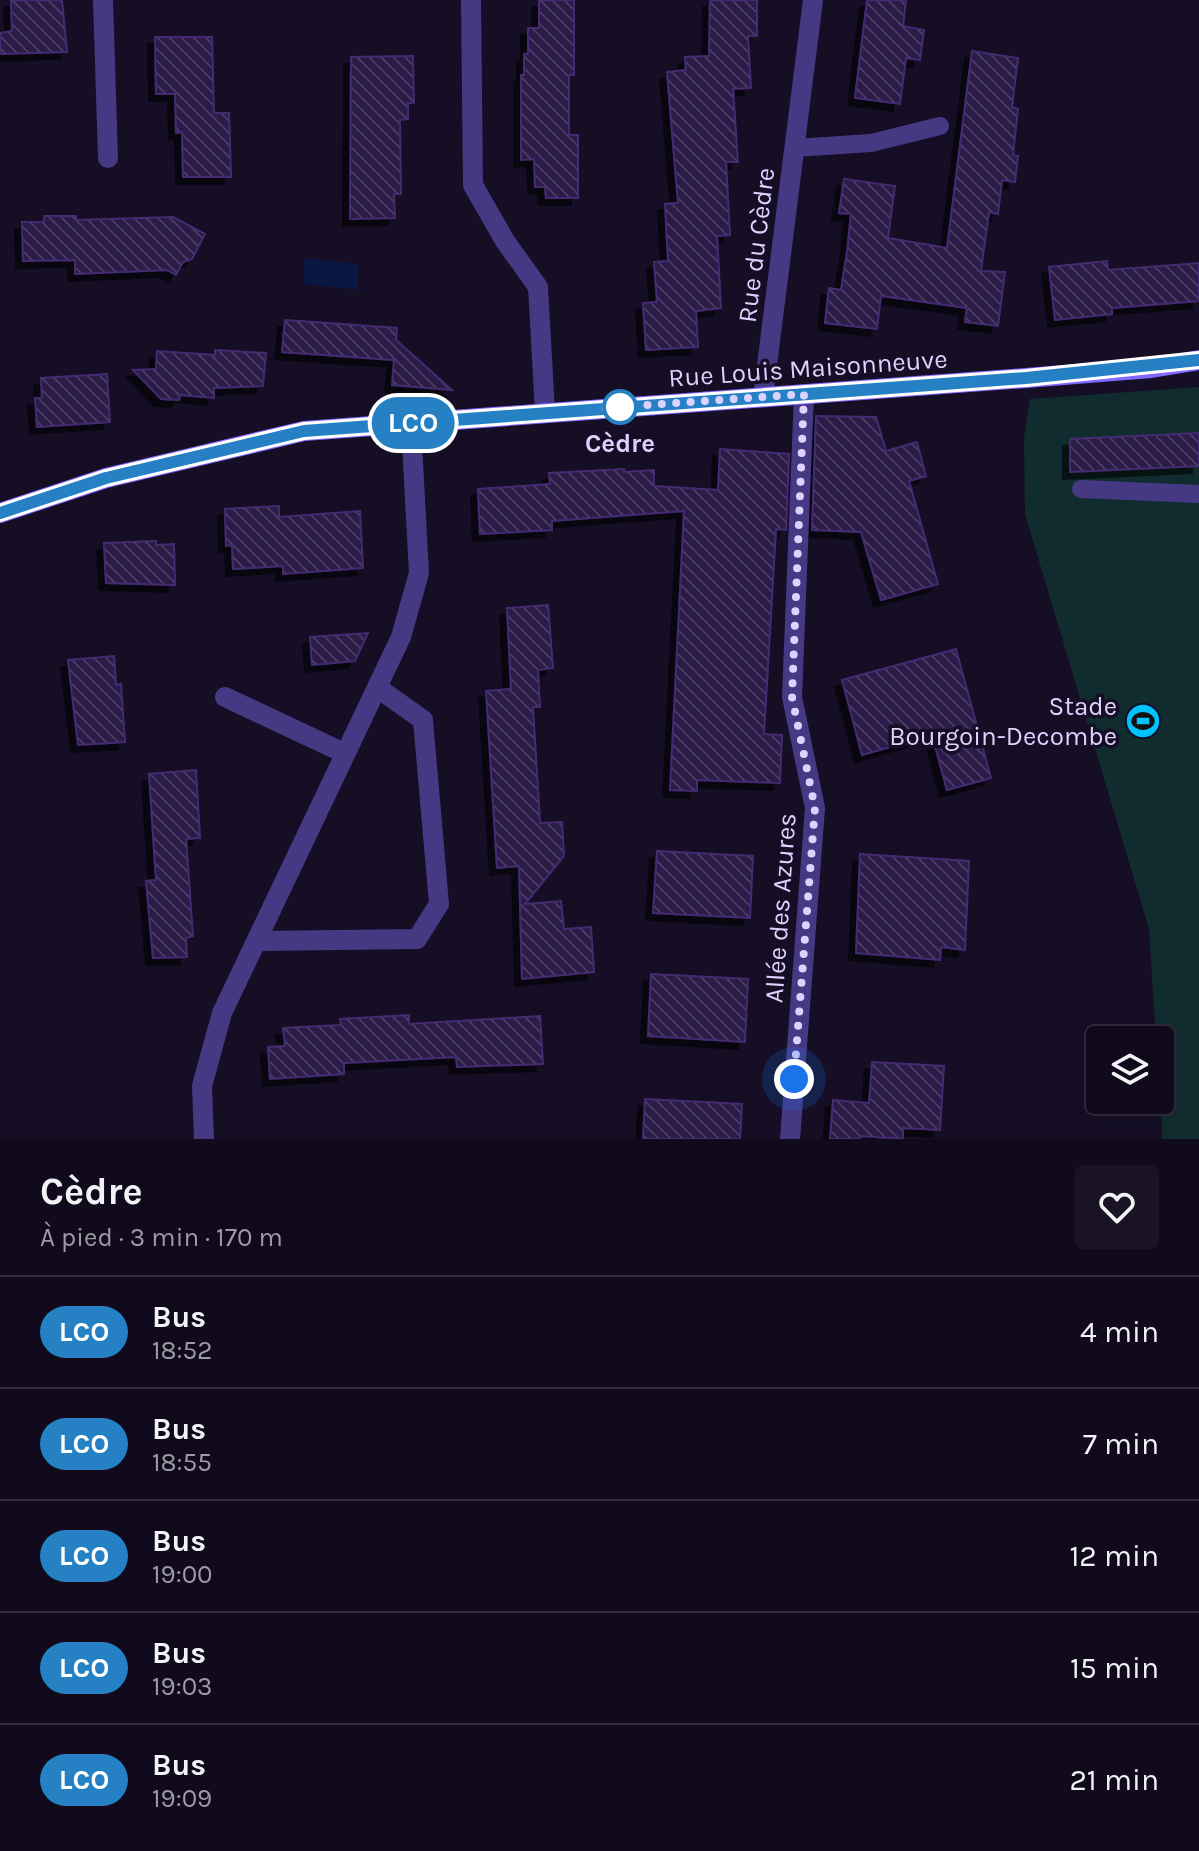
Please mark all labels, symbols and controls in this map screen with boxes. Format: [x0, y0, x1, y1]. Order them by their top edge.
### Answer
street label: Rue du Cèdre [732, 166, 781, 324]
street label: Rue Louis Maisonneuve [667, 343, 949, 394]
marker: Cèdre [603, 390, 637, 424]
line badge: LCO [367, 397, 459, 449]
text: LCO [388, 406, 438, 439]
place label: Cèdre [585, 428, 655, 459]
place label: Stade Bourgoin-Decombe [889, 691, 1117, 752]
sports icon: Stade Bourgoin-Decombe [1124, 702, 1162, 740]
street label: Allée des Azures [758, 812, 803, 1004]
map controls [1086, 1026, 1174, 1114]
button: layers [1086, 1026, 1174, 1114]
your location [774, 1059, 814, 1099]
button: heart [1075, 1165, 1159, 1249]
text: Cèdre [40, 1169, 143, 1214]
text: À pied · 3 min · 170 m [40, 1222, 283, 1253]
text: Bus [152, 1299, 206, 1335]
text: 4 min [1080, 1314, 1159, 1350]
text: LCO [59, 1315, 109, 1348]
text: 18:52 [152, 1335, 212, 1366]
text: Bus [152, 1411, 206, 1447]
text: 7 min [1083, 1426, 1159, 1462]
text: LCO [59, 1427, 109, 1460]
text: 18:55 [152, 1447, 212, 1478]
text: Bus [152, 1523, 206, 1559]
text: 12 min [1069, 1538, 1159, 1574]
text: LCO [59, 1539, 109, 1572]
text: 19:00 [152, 1559, 213, 1590]
text: Bus [152, 1635, 206, 1671]
text: 15 min [1070, 1650, 1159, 1686]
text: LCO [59, 1651, 109, 1684]
text: 19:03 [152, 1671, 212, 1702]
text: Bus [152, 1747, 206, 1783]
text: 21 min [1069, 1762, 1159, 1798]
text: LCO [59, 1763, 109, 1796]
text: 19:09 [152, 1783, 212, 1814]

